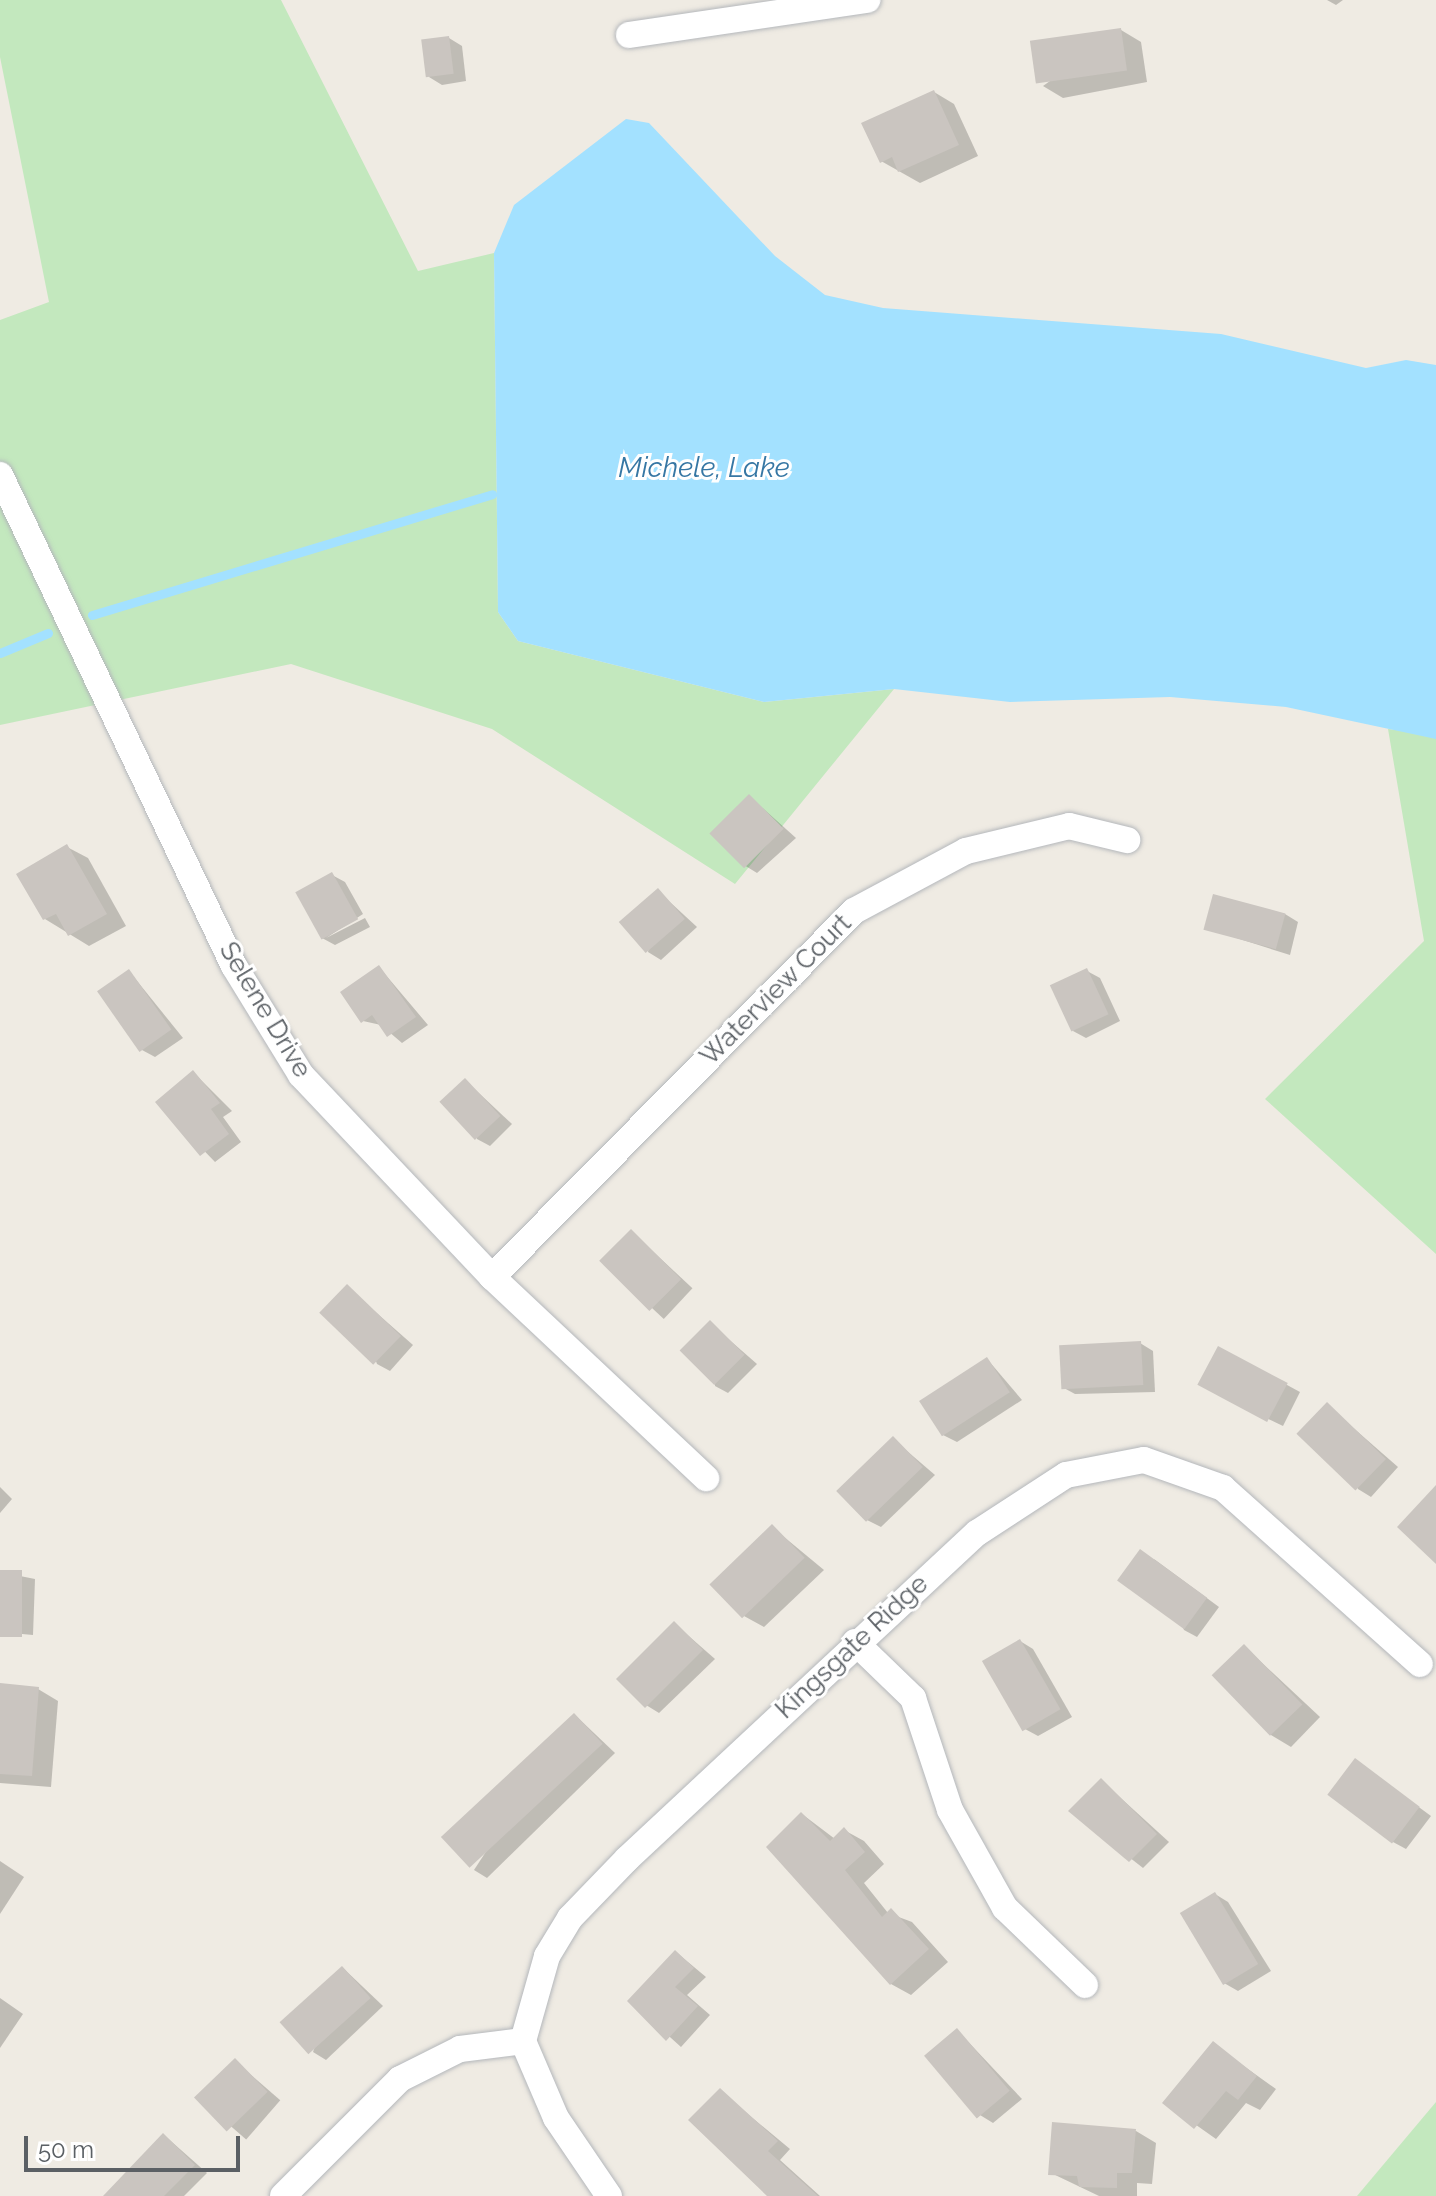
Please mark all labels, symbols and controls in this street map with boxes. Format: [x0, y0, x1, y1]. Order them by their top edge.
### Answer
water label: Michele, Lake [618, 451, 790, 485]
street label: Waterview Court [694, 908, 858, 1072]
street label: Selene Drive [212, 937, 318, 1083]
street label: Kingsgate Ridge [769, 1569, 935, 1725]
scale bar [28, 2120, 244, 2170]
text: 50 m [38, 2135, 94, 2164]

